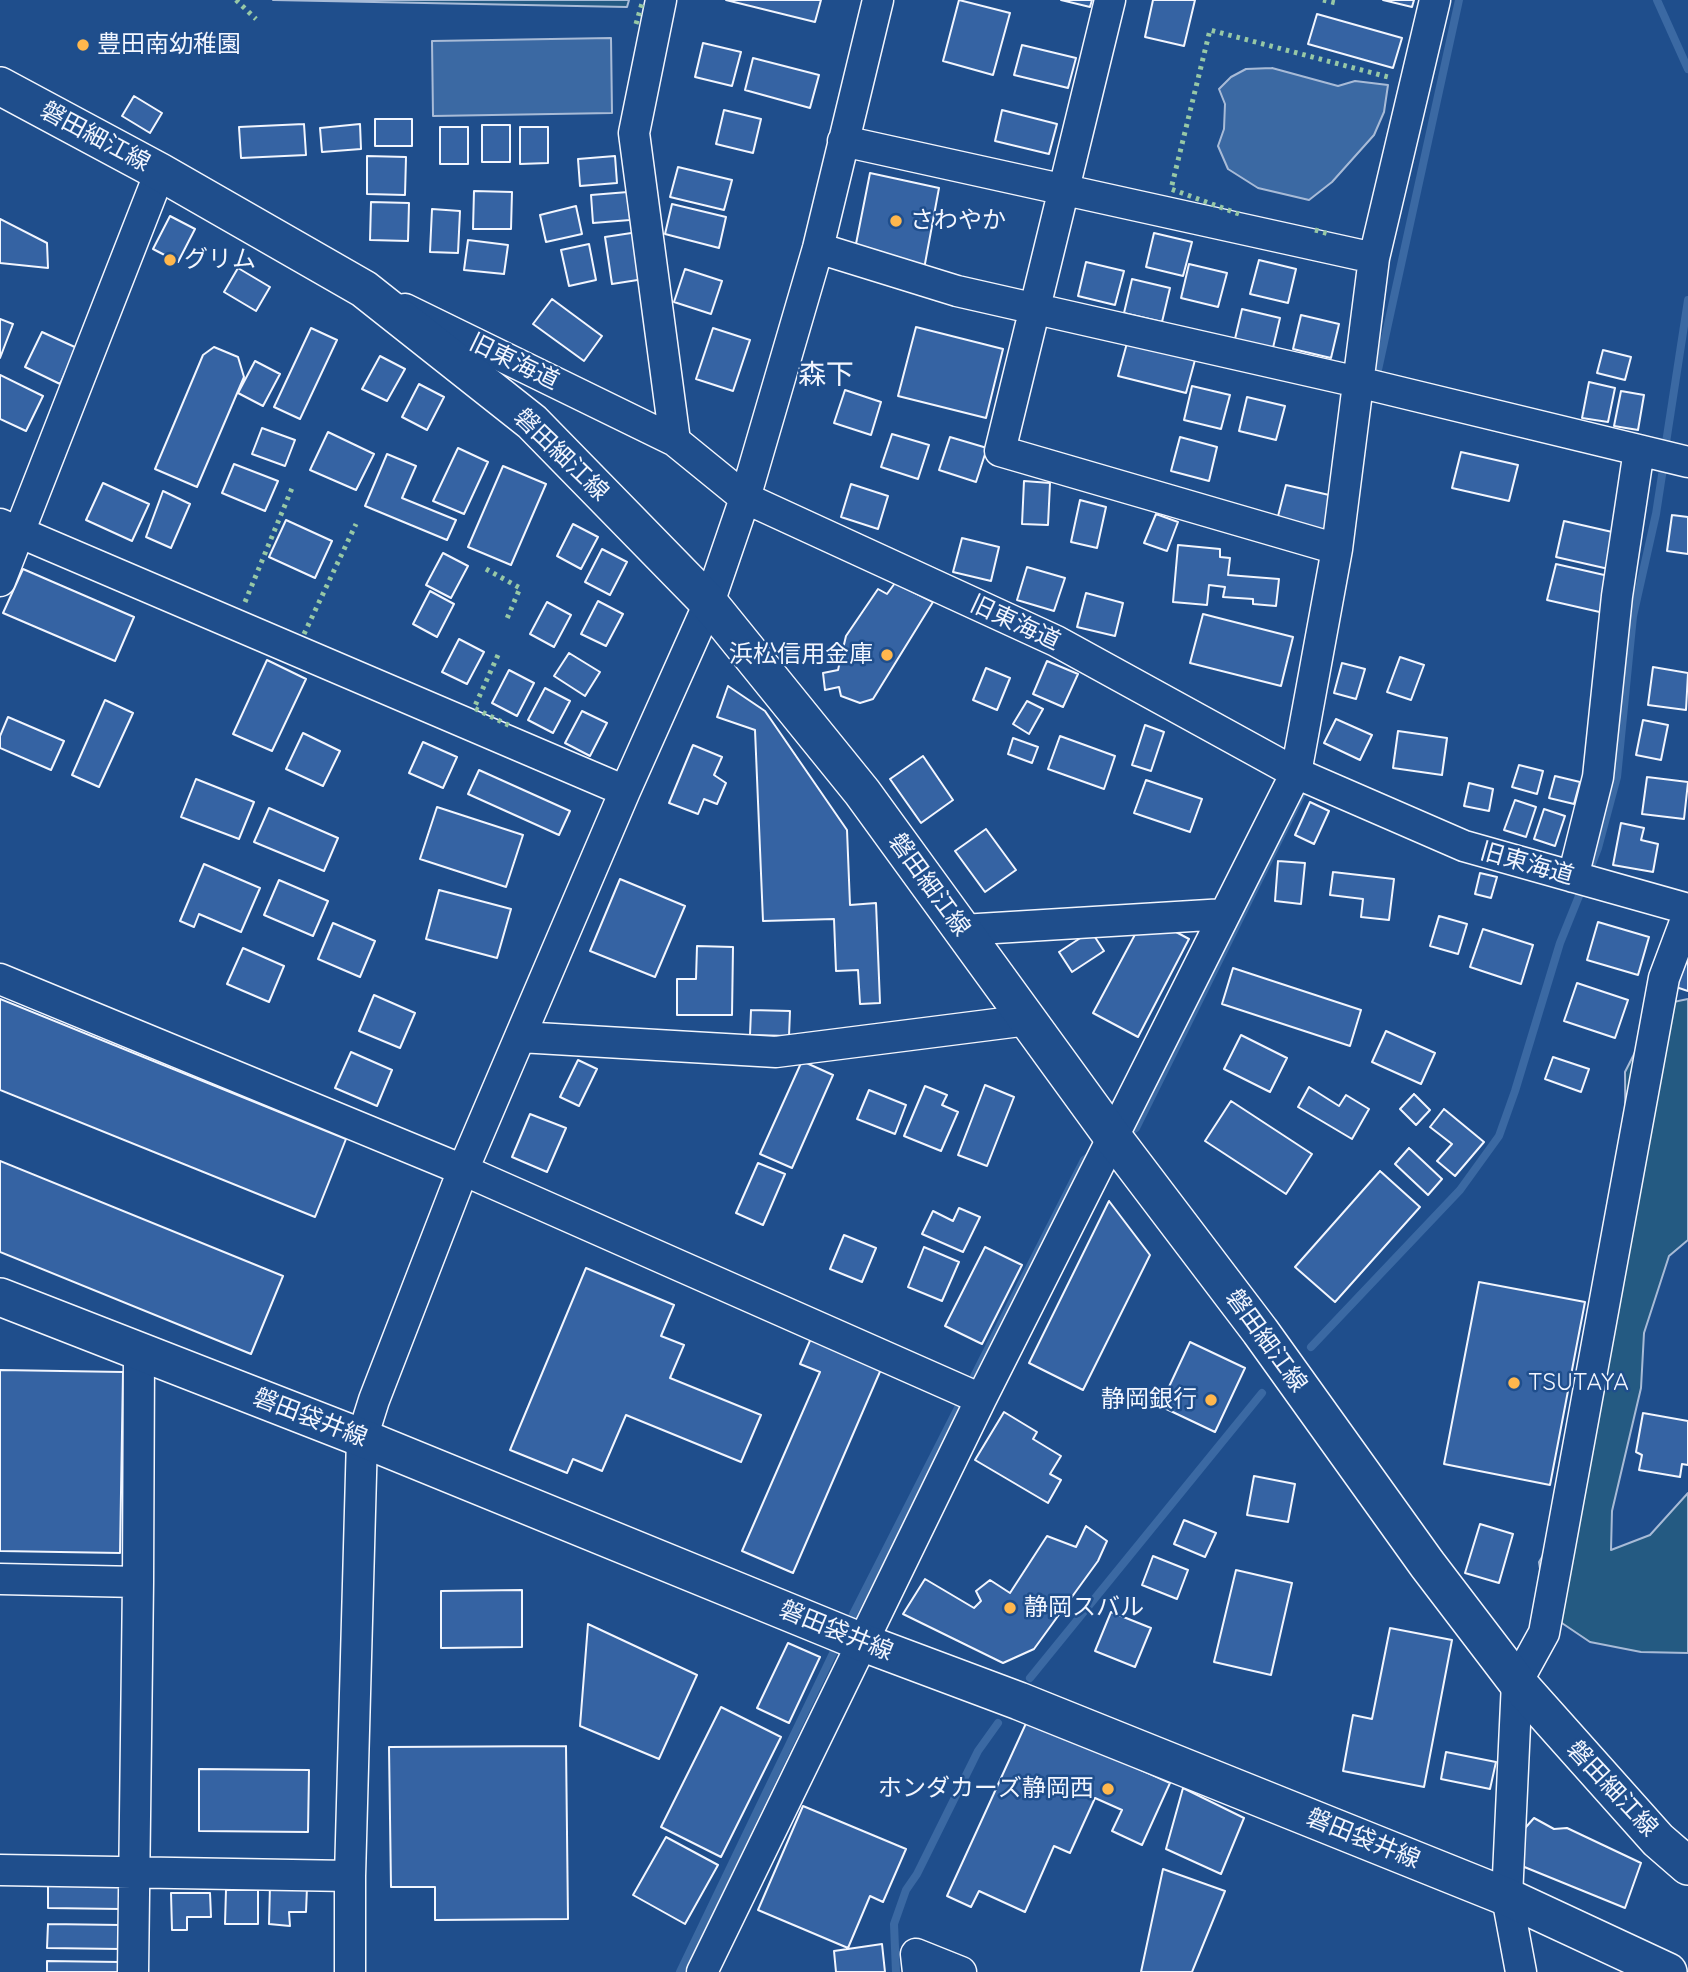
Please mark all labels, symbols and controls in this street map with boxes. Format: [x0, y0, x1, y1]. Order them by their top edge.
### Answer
place label: 豊田南幼稚園 [97, 31, 241, 59]
marker: 豊田南幼稚園 [75, 37, 91, 53]
street label: 磐田細江線 [35, 96, 155, 178]
place label: さわやか [910, 207, 1006, 235]
marker: さわやか [888, 213, 904, 229]
place label: グリム [184, 246, 256, 274]
marker: グリム [162, 252, 178, 268]
street label: 旧東海道 [465, 328, 563, 396]
district label: 森下 [798, 359, 854, 393]
street label: 磐田細江線 [508, 403, 614, 507]
street label: 旧東海道 [965, 590, 1065, 656]
place label: 浜松信用金庫 [729, 641, 873, 669]
marker: 浜松信用金庫 [879, 647, 895, 663]
street label: 磐田細江線 [882, 828, 976, 942]
street label: 旧東海道 [1477, 837, 1577, 891]
street label: 磐田細江線 [1219, 1284, 1313, 1398]
place label: TSUTAYA [1528, 1369, 1629, 1397]
marker: TSUTAYA [1506, 1375, 1522, 1391]
street label: 磐田袋井線 [249, 1383, 371, 1453]
place label: 静岡銀行 [1101, 1386, 1197, 1414]
marker: 静岡銀行 [1203, 1392, 1219, 1408]
place label: 静岡スバル [1024, 1594, 1144, 1622]
street label: 磐田袋井線 [775, 1595, 897, 1667]
marker: 静岡スバル [1002, 1600, 1018, 1616]
street label: 磐田細江線 [1561, 1735, 1663, 1843]
place label: ホンダカーズ静岡西 [878, 1775, 1094, 1803]
marker: ホンダカーズ静岡西 [1100, 1781, 1116, 1797]
street label: 磐田袋井線 [1302, 1803, 1424, 1875]

